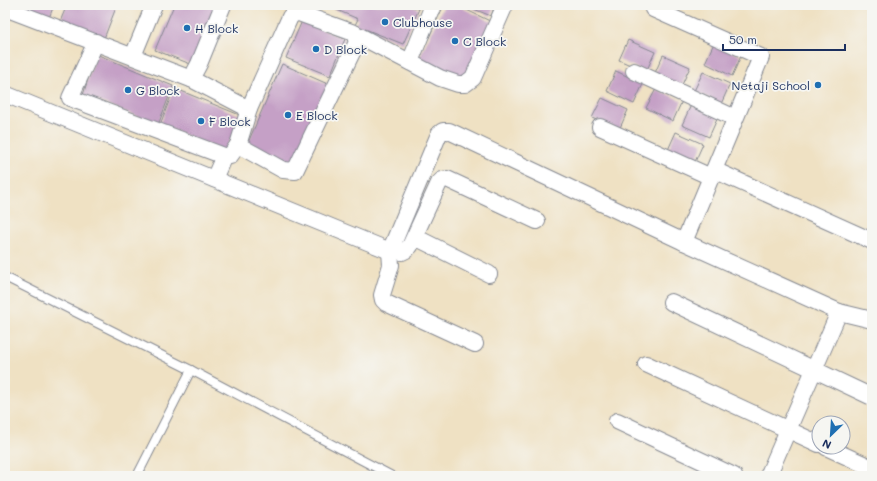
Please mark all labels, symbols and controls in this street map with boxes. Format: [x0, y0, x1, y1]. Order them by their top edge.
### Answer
place label: Clubhouse [393, 14, 453, 30]
marker: Clubhouse [380, 17, 390, 27]
place label: H Block [195, 20, 238, 36]
marker: H Block [182, 23, 192, 33]
scale bar [723, 26, 845, 52]
text: 50 m [729, 31, 757, 47]
place label: C Block [463, 33, 506, 49]
marker: C Block [450, 36, 460, 46]
place label: D Block [324, 41, 367, 57]
marker: D Block [311, 44, 321, 54]
place label: Netaji School [732, 77, 810, 93]
marker: Netaji School [813, 80, 823, 90]
place label: G Block [136, 82, 180, 98]
marker: G Block [123, 85, 133, 95]
place label: E Block [296, 107, 338, 123]
marker: E Block [283, 110, 293, 120]
place label: F Block [209, 113, 251, 129]
marker: F Block [196, 116, 206, 126]
north arrow [811, 415, 851, 455]
text: N [820, 436, 834, 453]

